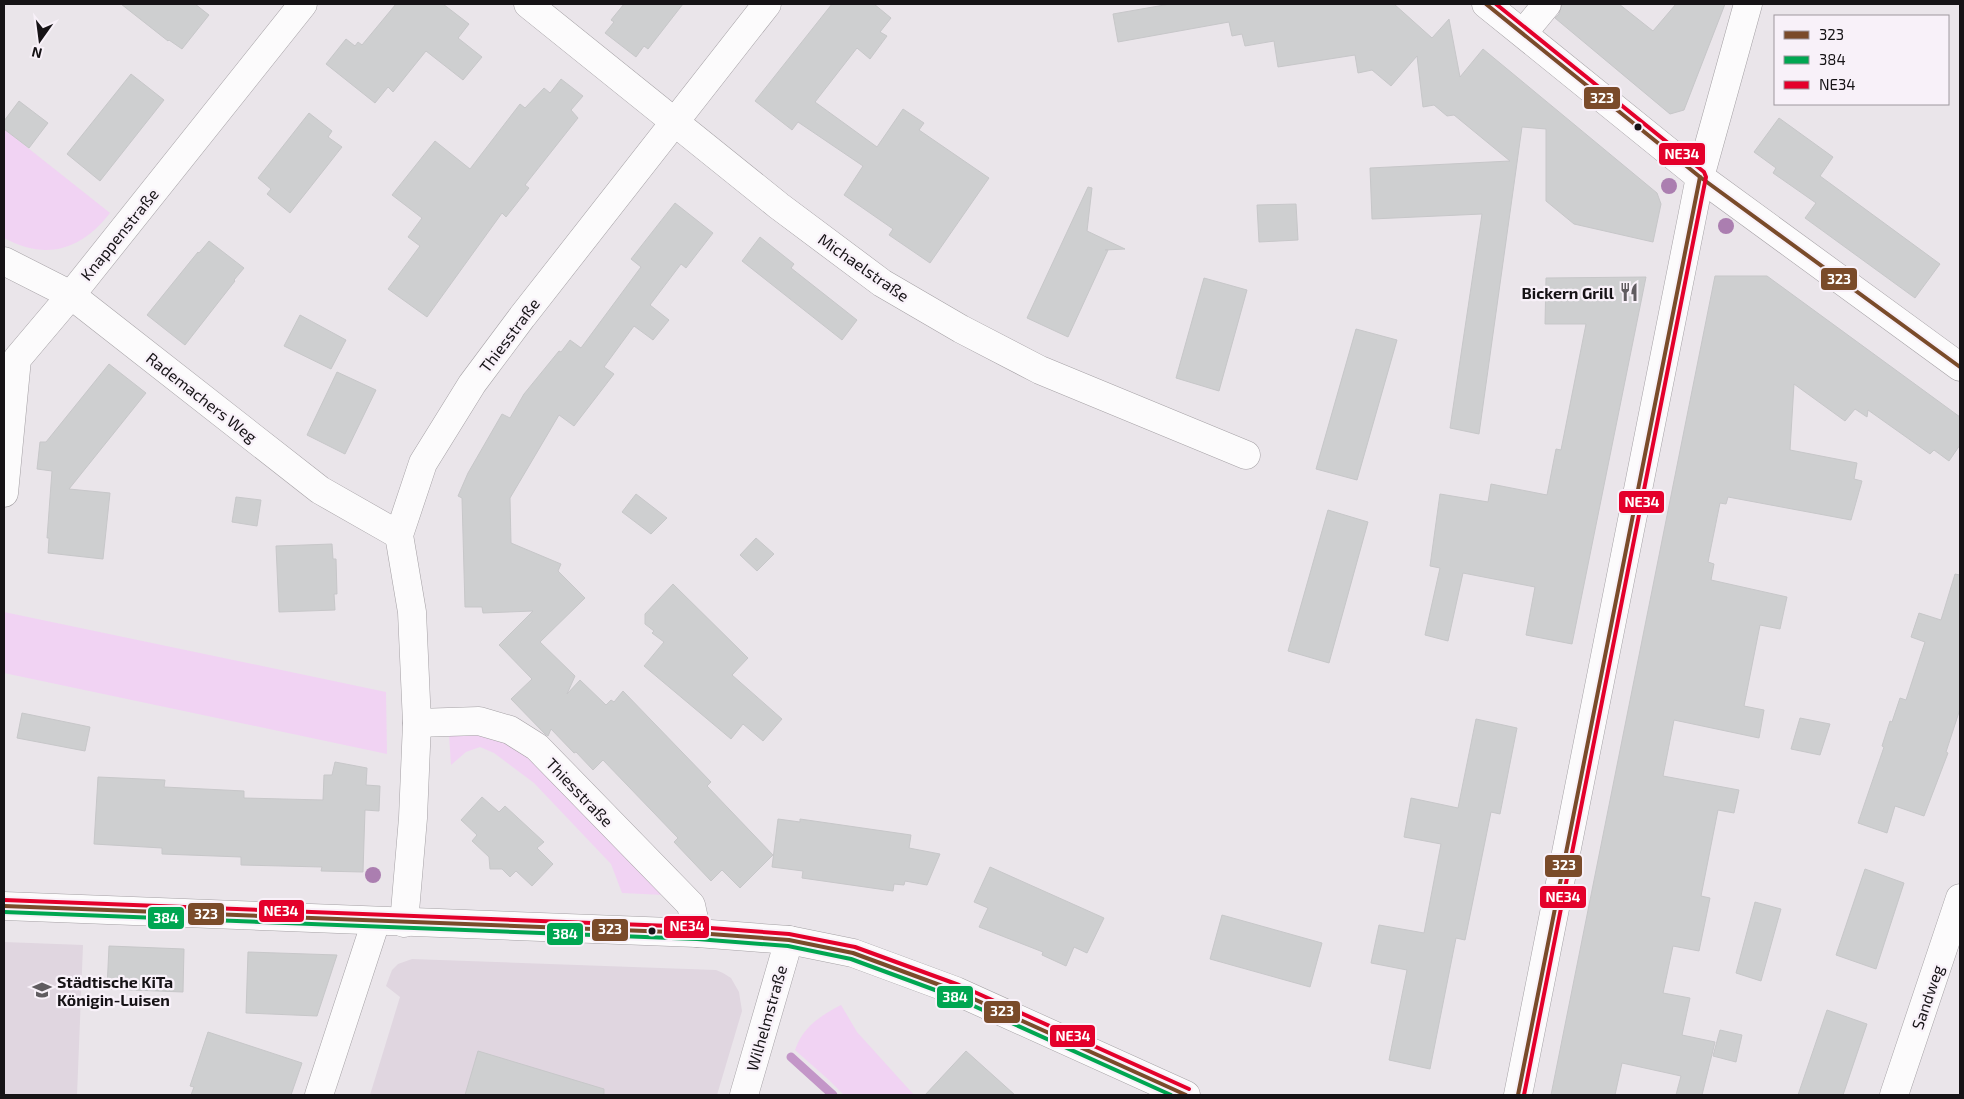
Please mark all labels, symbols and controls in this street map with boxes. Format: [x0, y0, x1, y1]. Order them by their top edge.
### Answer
north arrow [15, 15, 65, 65]
legend [1774, 15, 1949, 105]
text: 323 [1819, 25, 1844, 43]
text: N [30, 44, 44, 63]
text: 384 [1819, 50, 1846, 68]
text: NE34 [1819, 75, 1856, 93]
line badge: 323 [1583, 86, 1621, 110]
text: 323 [1590, 89, 1614, 106]
unlabelled marker [1633, 122, 1643, 132]
line badge: NE34 [1658, 142, 1706, 166]
text: NE34 [1664, 145, 1700, 162]
street label: Knappenstraße [76, 184, 162, 284]
street label: Michaelstraße [815, 229, 913, 305]
line badge: 323 [1820, 267, 1858, 291]
text: 323 [1827, 270, 1851, 287]
restaurant icon: Bickern Grill [1618, 281, 1640, 303]
place label: Bickern Grill [1522, 283, 1615, 302]
street label: Thiesstraße [475, 294, 543, 376]
street label: Rademachers Weg [143, 348, 261, 446]
line badge: NE34 [1618, 490, 1665, 514]
text: NE34 [1624, 493, 1660, 510]
street label: Thiesstraße [543, 754, 617, 830]
line badge: 323 [1544, 854, 1583, 878]
text: 323 [1552, 856, 1576, 873]
line badge: NE34 [1539, 885, 1587, 909]
text: NE34 [1545, 888, 1581, 905]
line badge: NE34 [258, 899, 305, 923]
line badge: 323 [187, 902, 225, 926]
text: NE34 [263, 902, 299, 919]
text: 323 [194, 905, 218, 922]
line badge: 384 [147, 906, 185, 930]
text: 384 [153, 909, 179, 926]
line badge: NE34 [663, 915, 710, 939]
text: NE34 [669, 917, 705, 934]
line badge: 323 [591, 918, 629, 942]
text: 323 [598, 920, 622, 937]
line badge: 384 [546, 922, 584, 946]
text: 384 [552, 925, 578, 942]
unlabelled marker [647, 926, 657, 936]
street label: Sandweg [1907, 962, 1947, 1032]
street label: Wilhelmstraße [742, 963, 790, 1073]
place label: Städtische KiTa Königin-Luisen [57, 972, 173, 1009]
school or university icon: Städtische KiTa Königin-Luisen [31, 979, 53, 1001]
line badge: 384 [936, 985, 974, 1009]
text: 384 [942, 988, 968, 1005]
line badge: 323 [983, 1000, 1021, 1024]
text: 323 [990, 1002, 1014, 1019]
line badge: NE34 [1049, 1024, 1096, 1048]
text: NE34 [1055, 1027, 1091, 1044]

